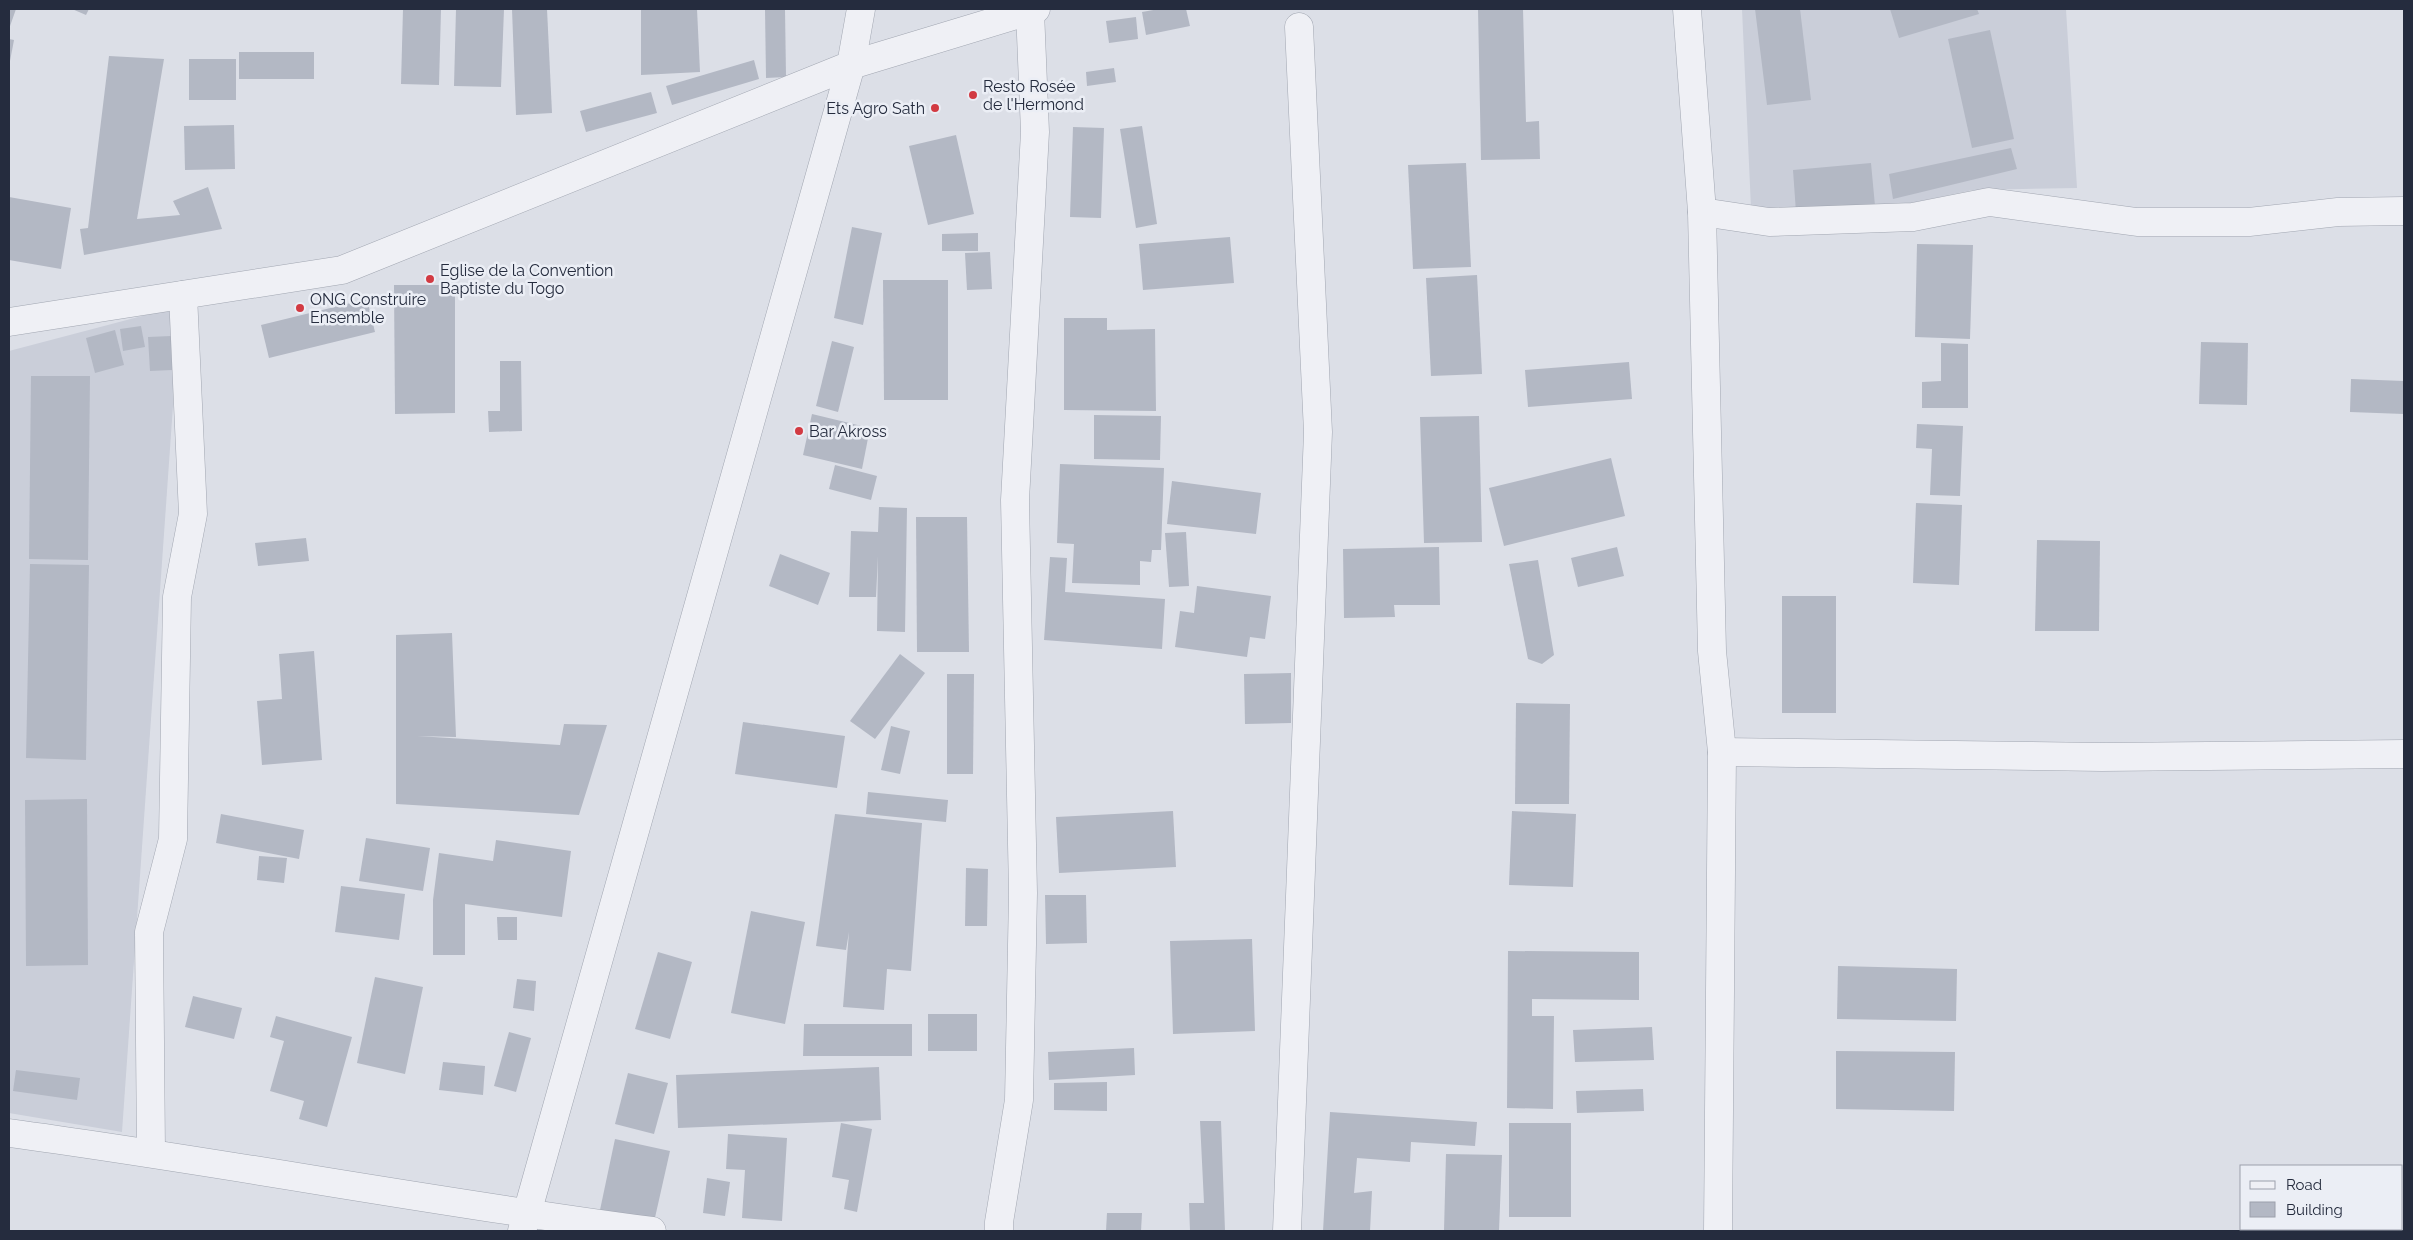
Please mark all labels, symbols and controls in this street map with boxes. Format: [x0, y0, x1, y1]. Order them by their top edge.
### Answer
place label: Resto Rosée de l'Hermond [983, 77, 1084, 114]
marker: Resto Rosée de l'Hermond [967, 89, 979, 101]
place label: Ets Agro Sath [826, 99, 925, 118]
marker: Ets Agro Sath [929, 102, 941, 114]
place label: Eglise de la Convention Baptiste du Togo [440, 261, 613, 298]
marker: Eglise de la Convention Baptiste du Togo [424, 273, 436, 285]
place label: ONG Construire Ensemble [310, 290, 426, 327]
marker: ONG Construire Ensemble [294, 302, 306, 314]
place label: Bar Akross [809, 422, 887, 441]
marker: Bar Akross [793, 425, 805, 437]
legend [2240, 1165, 2403, 1230]
text: Road [2286, 1176, 2322, 1194]
text: Building [2286, 1201, 2343, 1219]

